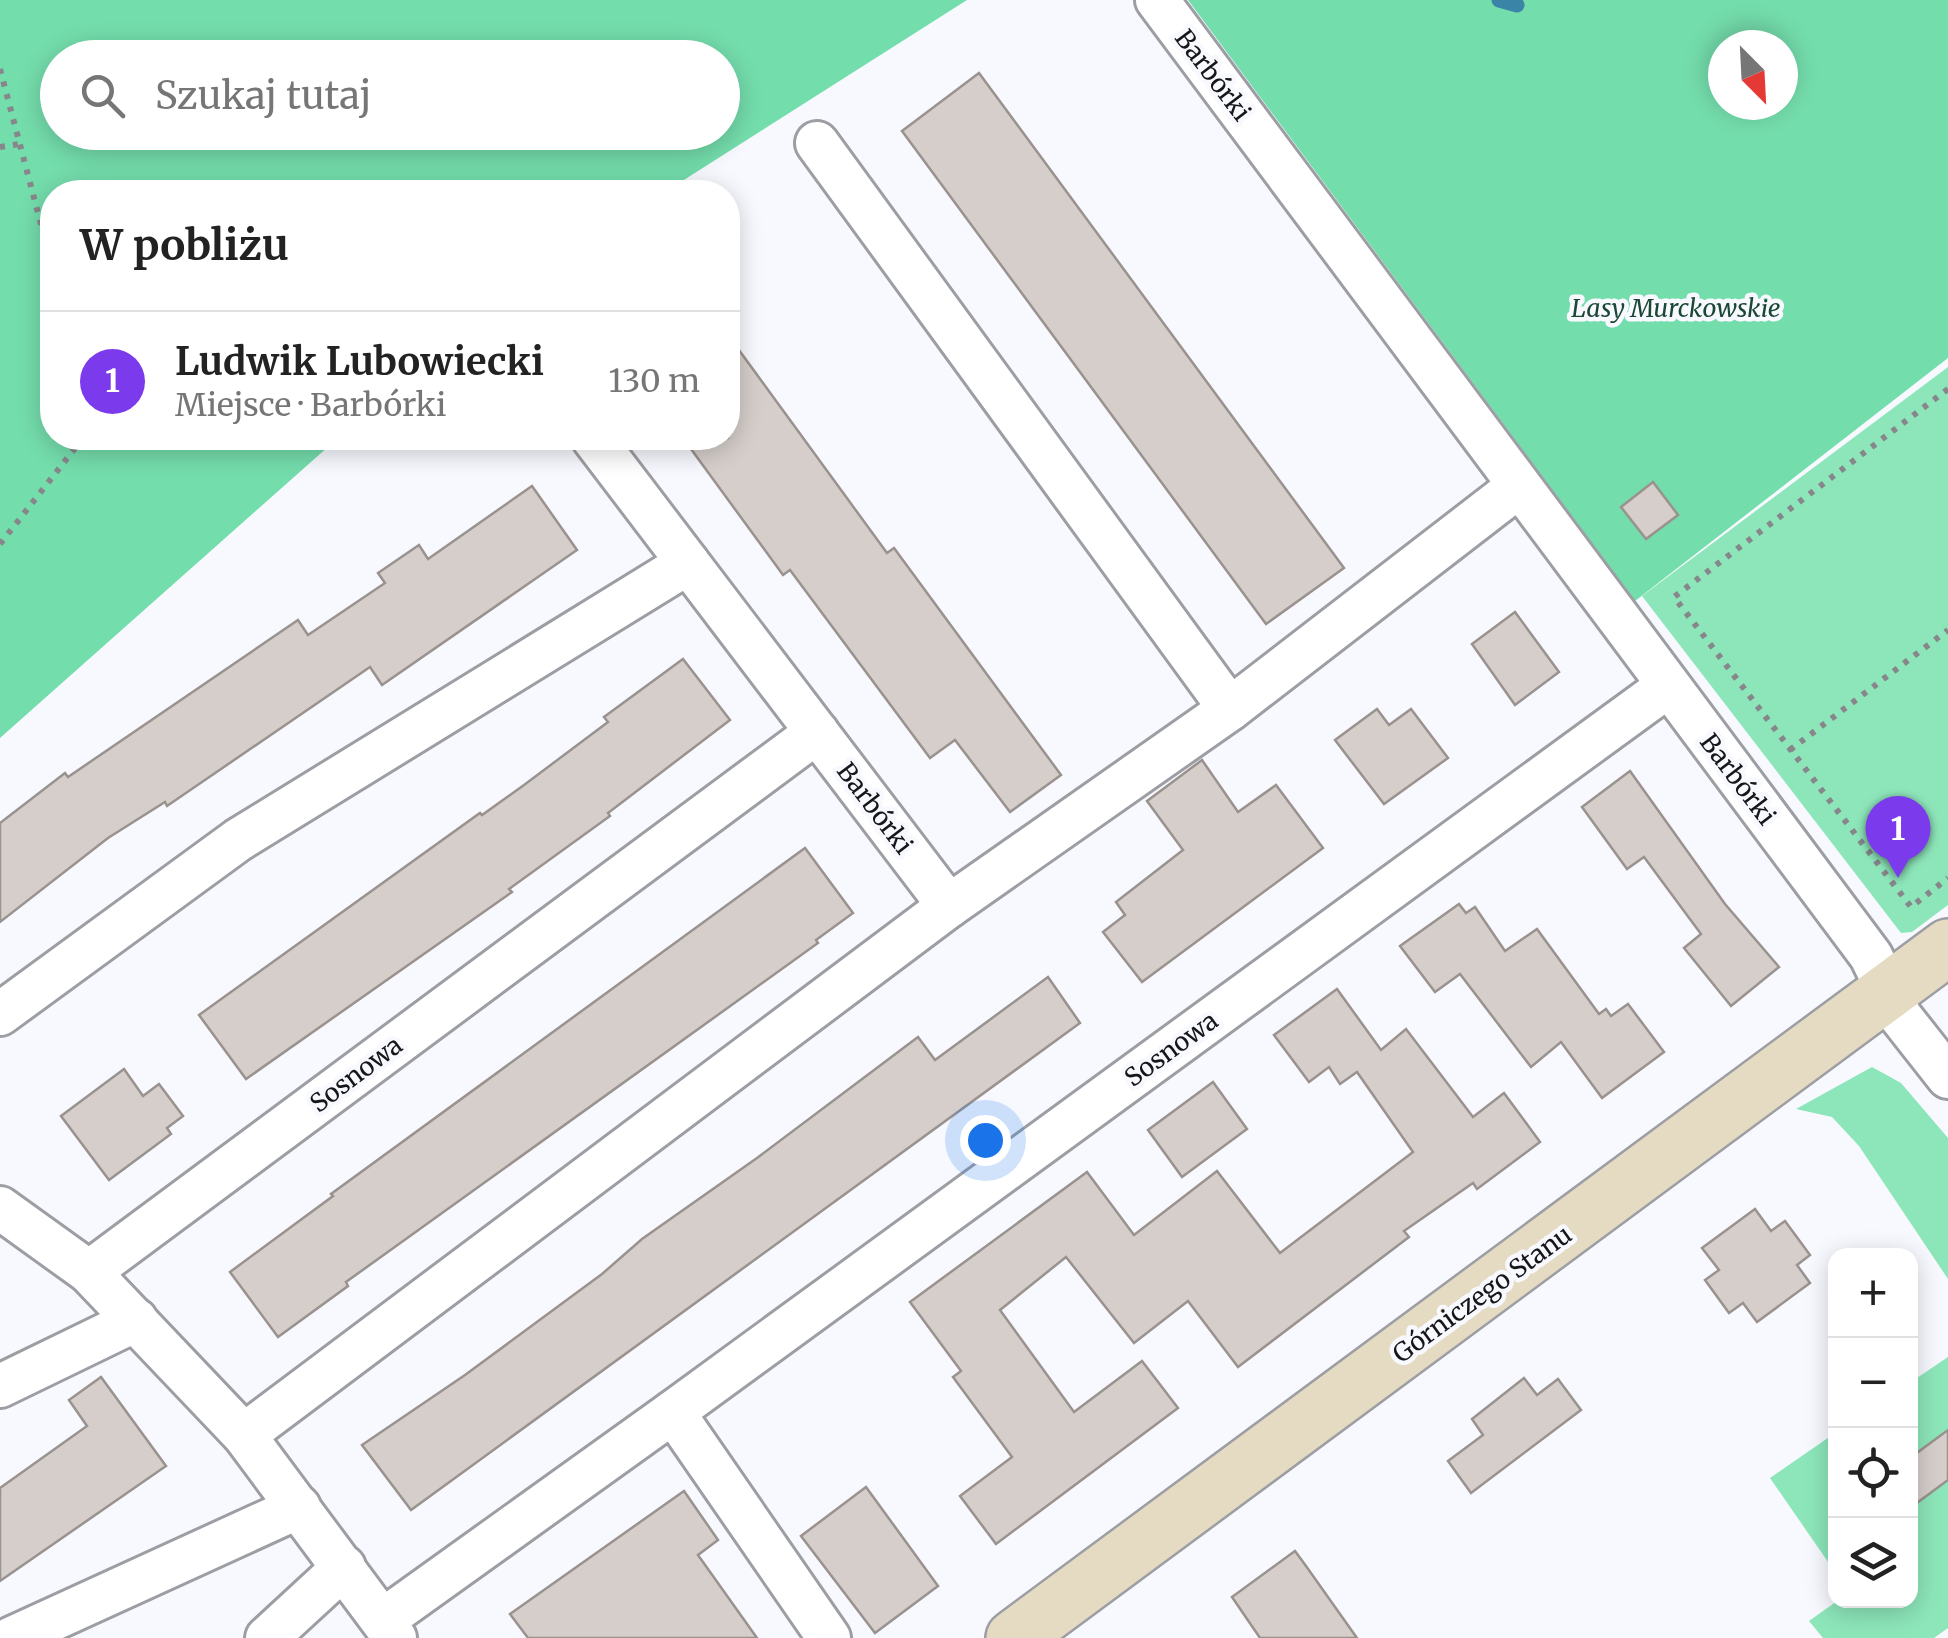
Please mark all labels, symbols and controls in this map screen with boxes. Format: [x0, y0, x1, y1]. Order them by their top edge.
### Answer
street label: Barbórki [1168, 23, 1258, 127]
north arrow [1708, 30, 1798, 120]
search box [40, 40, 740, 150]
icon: search [75, 68, 130, 123]
text: Szukaj tutaj [155, 72, 371, 119]
text: W pobliżu [80, 219, 289, 271]
park label: Lasy Murckowskie [1571, 292, 1781, 324]
text: Ludwik Lubowiecki [175, 338, 544, 385]
text: 1 [105, 361, 120, 401]
text: 130 m [608, 361, 700, 401]
text: Miejsce · Barbórki [175, 385, 446, 425]
street label: Barbórki [1693, 727, 1783, 831]
street label: Barbórki [830, 756, 920, 860]
pin: 1 [1866, 796, 1930, 878]
street label: Sosnowa [1118, 1004, 1224, 1094]
street label: Sosnowa [303, 1029, 409, 1119]
your location [960, 1115, 1011, 1166]
street label: Górniczego Stanu [1386, 1218, 1578, 1370]
map controls [1828, 1248, 1918, 1608]
button: + [1828, 1248, 1918, 1338]
button: − [1828, 1338, 1918, 1428]
button: locate [1828, 1428, 1918, 1518]
button: layers [1828, 1518, 1918, 1608]

